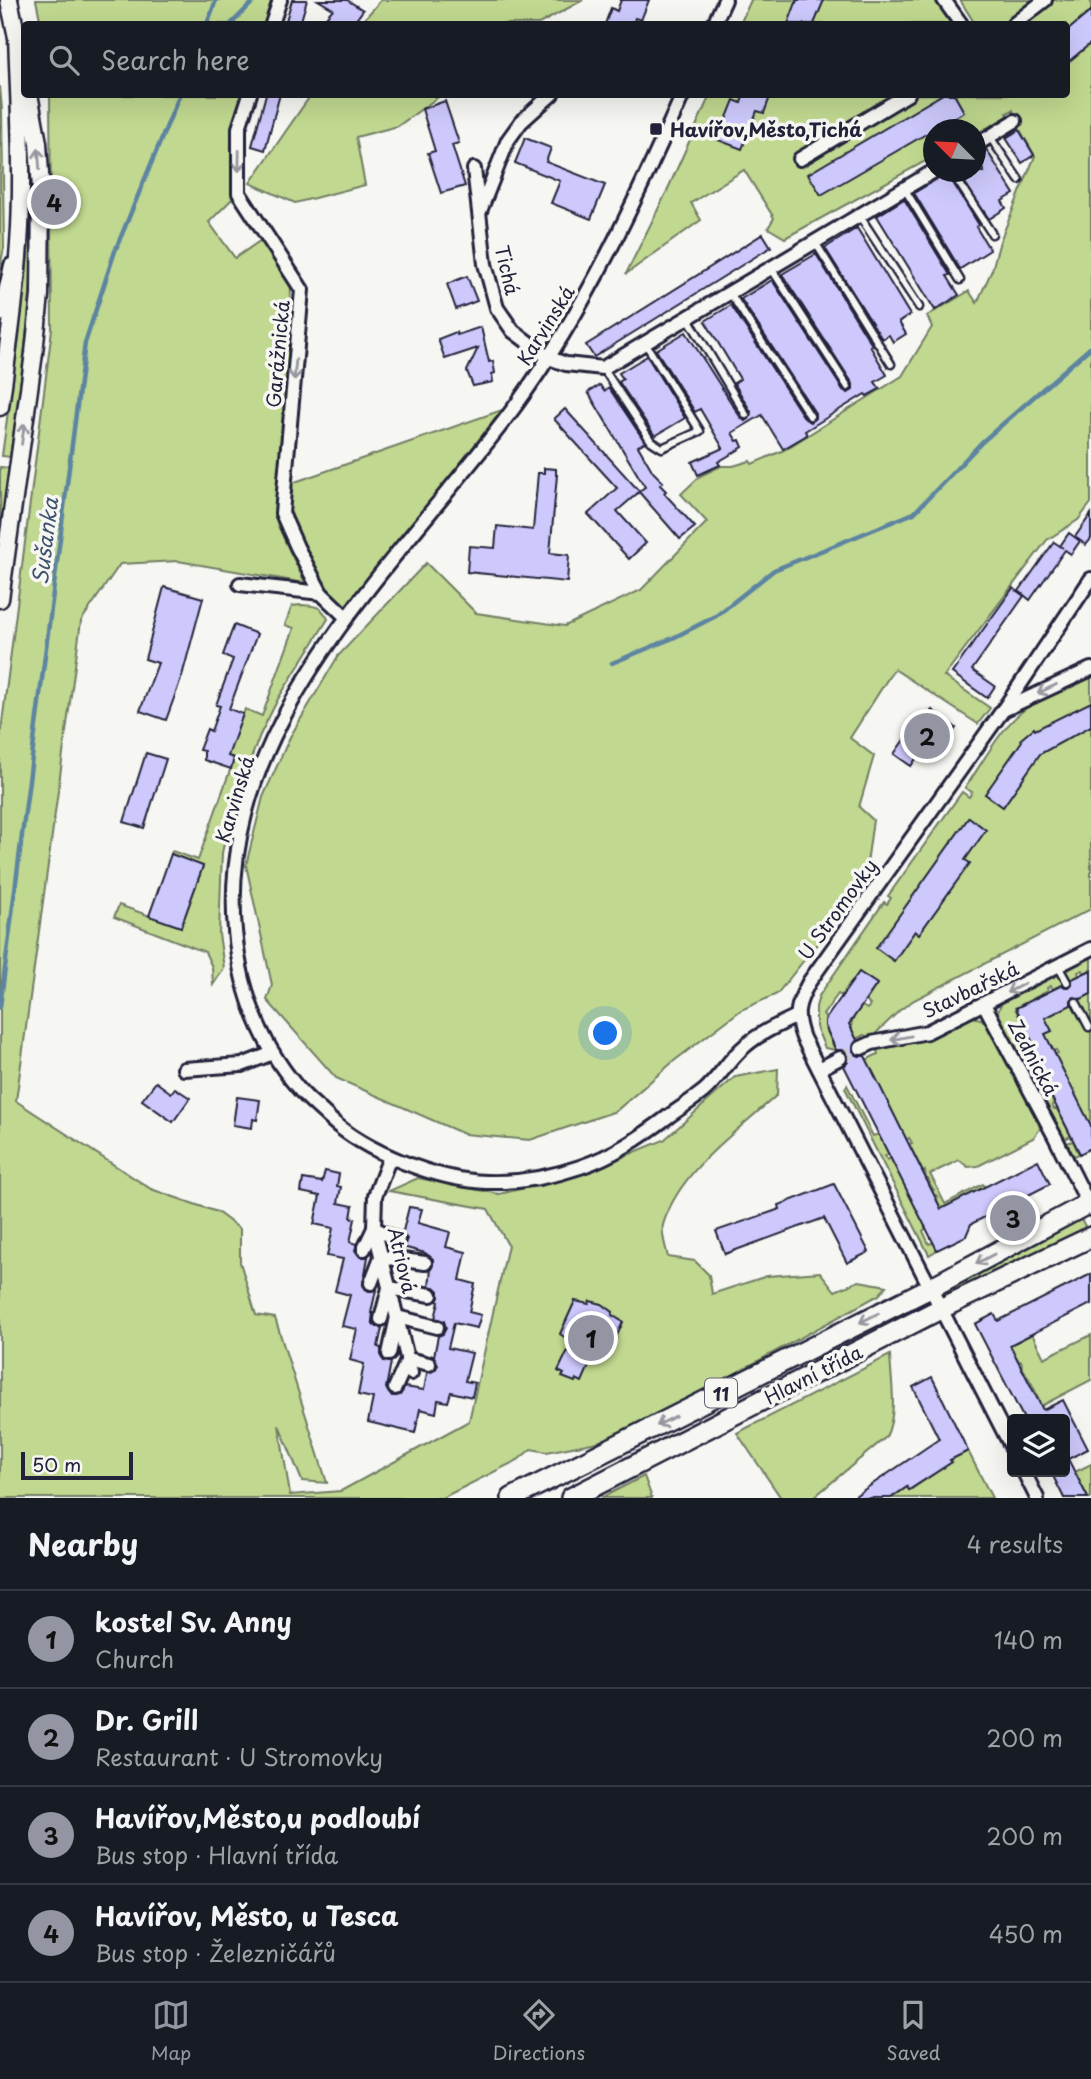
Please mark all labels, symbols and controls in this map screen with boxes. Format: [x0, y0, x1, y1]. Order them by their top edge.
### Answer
search box [21, 21, 1070, 98]
text: Search here [101, 40, 250, 79]
icon: search [45, 41, 83, 79]
place label: Havířov,Město,Tichá [670, 115, 862, 143]
north arrow [923, 119, 986, 182]
marker: Havířov,Město,Tichá [648, 121, 664, 137]
one-way arrow [32, 148, 45, 171]
one-way arrow [232, 149, 246, 172]
pin: 4 [31, 176, 77, 228]
street label: Tichá [489, 242, 527, 298]
street label: Karvinská [509, 279, 581, 370]
street label: Garážnická [258, 299, 296, 409]
one-way arrow [288, 358, 301, 380]
one-way arrow [17, 423, 30, 446]
water label: Sušanka [23, 495, 65, 586]
one-way arrow [1037, 683, 1058, 697]
pin: 2 [904, 710, 950, 762]
street label: Karvinská [208, 752, 261, 846]
street label: U Stromovky [791, 853, 883, 965]
street label: Stavbařská [917, 954, 1023, 1024]
one-way arrow [1006, 981, 1027, 995]
street label: Zednická [1002, 1014, 1066, 1100]
your location [588, 1016, 622, 1050]
one-way arrow [890, 1031, 913, 1045]
pin: 3 [990, 1192, 1036, 1244]
street label: Atriová [382, 1224, 424, 1296]
one-way arrow [975, 1252, 996, 1266]
pin: 1 [568, 1312, 614, 1364]
one-way arrow [859, 1312, 880, 1326]
street label: Hlavní třída [759, 1337, 867, 1411]
road number: 11 [705, 1378, 737, 1408]
one-way arrow [656, 1414, 676, 1428]
map controls [1007, 1414, 1070, 1477]
button: layers [1007, 1414, 1070, 1477]
scale bar [21, 1449, 133, 1481]
text: 50 m [32, 1450, 81, 1478]
text: Nearby [28, 1521, 138, 1566]
text: 4 results [967, 1526, 1063, 1561]
text: kostel Sv. Anny [95, 1602, 292, 1641]
text: 1 [46, 1622, 57, 1657]
text: 140 m [994, 1622, 1063, 1657]
text: Church [95, 1641, 174, 1676]
text: Dr. Grill [95, 1700, 198, 1739]
text: 2 [43, 1720, 59, 1755]
text: 200 m [986, 1720, 1063, 1755]
text: Restaurant · U Stromovky [95, 1739, 383, 1774]
text: Havířov,Město,u podloubí [95, 1798, 420, 1837]
text: 3 [43, 1818, 59, 1853]
text: 200 m [986, 1818, 1063, 1853]
text: Bus stop · Hlavní třída [95, 1837, 338, 1872]
text: Havířov, Město, u Tesca [95, 1896, 399, 1935]
text: 4 [43, 1916, 59, 1951]
text: 450 m [989, 1916, 1063, 1951]
text: Bus stop · Železničářů [95, 1935, 336, 1970]
tab: Map [151, 1996, 191, 2066]
tab: Directions [493, 1996, 585, 2066]
tab: Saved [886, 1996, 940, 2066]

